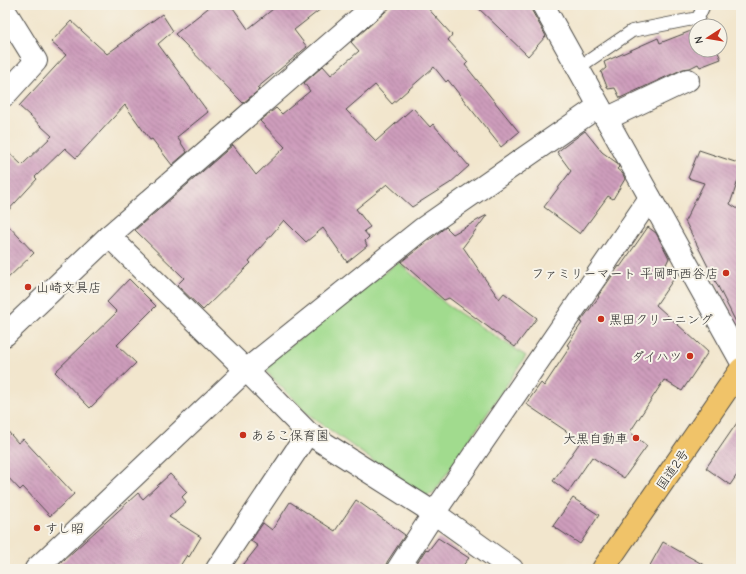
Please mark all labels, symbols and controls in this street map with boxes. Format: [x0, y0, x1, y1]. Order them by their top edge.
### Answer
north arrow [688, 18, 728, 58]
text: N [692, 35, 706, 45]
place label: ファミリーマート 平岡町西谷店 [531, 266, 718, 281]
marker: ファミリーマート 平岡町西谷店 [721, 268, 731, 278]
place label: 山崎文具店 [36, 280, 101, 295]
marker: 山崎文具店 [23, 282, 33, 292]
place label: 黒田クリーニング [609, 312, 713, 327]
marker: 黒田クリーニング [596, 314, 606, 324]
place label: ダイハツ [631, 349, 682, 364]
marker: ダイハツ [685, 351, 695, 361]
place label: あるこ保育園 [251, 428, 329, 443]
marker: あるこ保育園 [238, 430, 248, 440]
place label: 大黒自動車 [563, 431, 628, 446]
marker: 大黒自動車 [631, 433, 641, 443]
street label: 国道2号 [653, 446, 692, 492]
place label: すし昭 [45, 521, 84, 536]
marker: すし昭 [32, 523, 42, 533]

